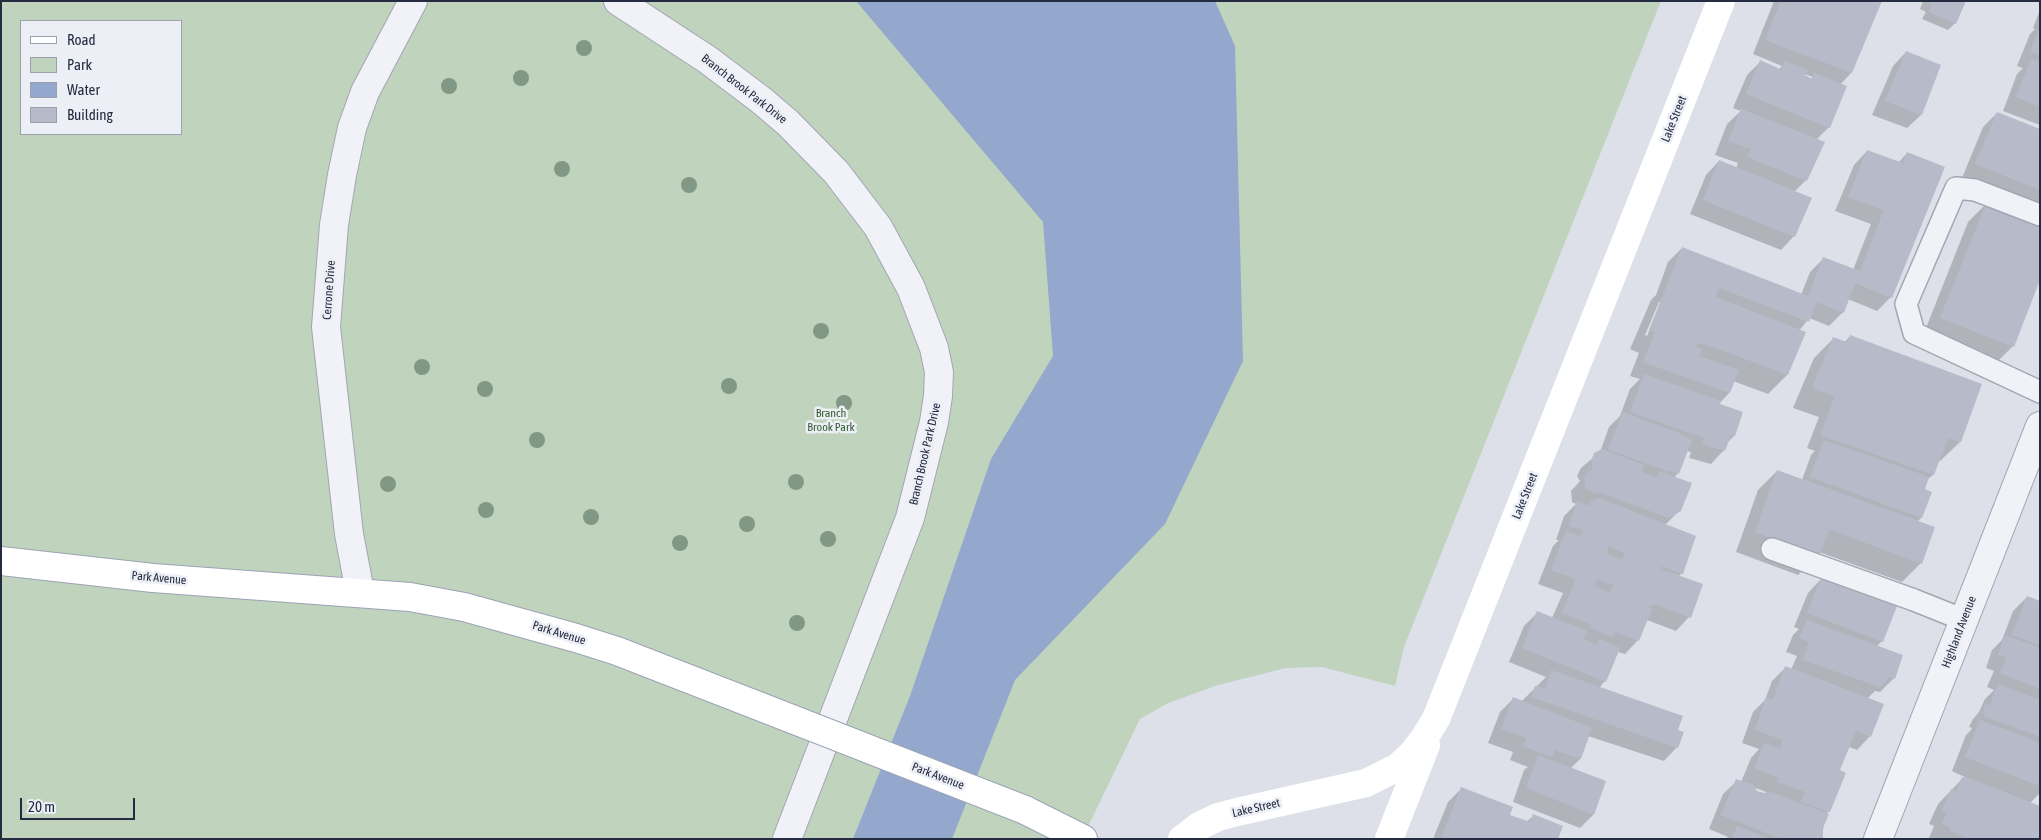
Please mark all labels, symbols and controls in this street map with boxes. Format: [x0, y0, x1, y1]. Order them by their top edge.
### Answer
legend [20, 20, 182, 135]
text: Road [67, 31, 96, 48]
street label: Branch Brook Park Drive [698, 51, 790, 127]
text: Park [67, 56, 92, 73]
text: Water [67, 81, 100, 98]
street label: Lake Street [1658, 94, 1690, 144]
text: Building [67, 106, 113, 123]
street label: Cerrone Drive [320, 260, 338, 320]
street label: Branch Brook Park Drive [906, 401, 944, 507]
park label: Branch Brook Park [807, 406, 855, 434]
street label: Lake Street [1509, 471, 1541, 521]
street label: Park Avenue [131, 568, 187, 588]
street label: Highland Avenue [1939, 594, 1979, 670]
street label: Park Avenue [531, 618, 587, 648]
street label: Park Avenue [910, 759, 966, 793]
scale bar [22, 788, 138, 820]
street label: Lake Street [1231, 796, 1281, 820]
text: 20 m [28, 798, 55, 815]

